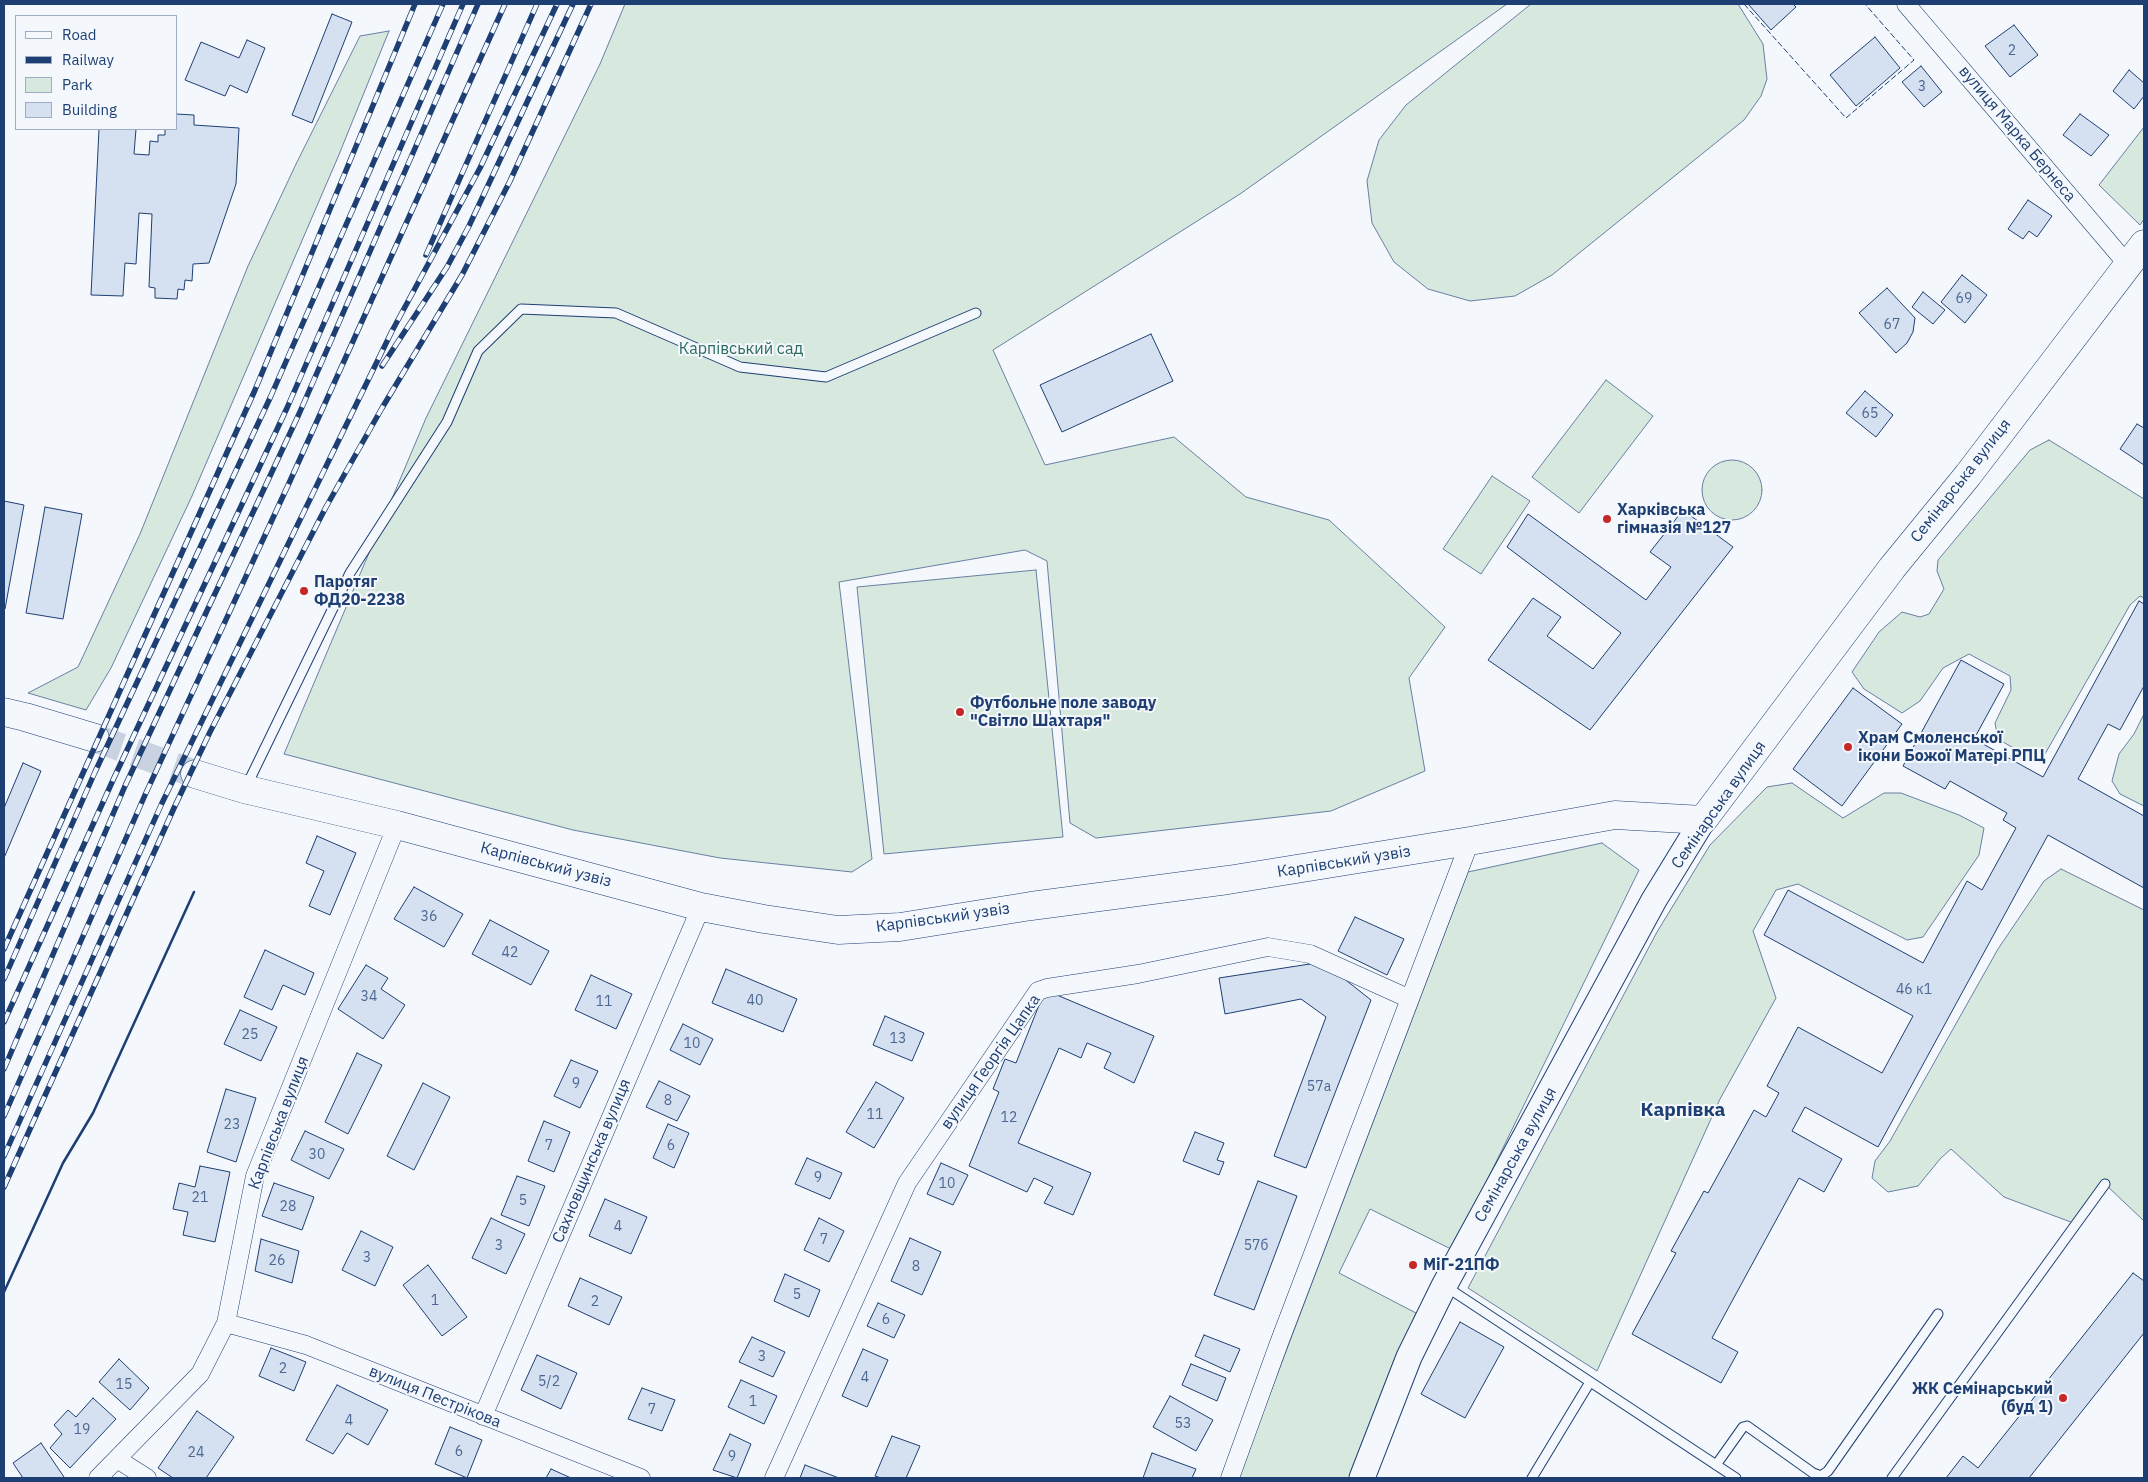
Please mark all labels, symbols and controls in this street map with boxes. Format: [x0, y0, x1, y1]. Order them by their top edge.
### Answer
legend [15, 15, 178, 130]
text: Road [62, 25, 97, 44]
house number: 2 [2008, 43, 2016, 59]
text: Railway [62, 50, 114, 69]
street label: вулиця Марка Бернеса [1954, 62, 2080, 206]
text: Park [62, 75, 92, 94]
house number: 3 [1918, 79, 1926, 95]
text: Building [62, 100, 117, 119]
house number: 69 [1956, 291, 1972, 307]
house number: 67 [1884, 317, 1900, 333]
park label: Карпівський сад [679, 339, 803, 359]
house number: 65 [1862, 406, 1878, 422]
street label: Семінарська вулиця [1907, 415, 2015, 547]
place label: Харківська гімназія №127 [1617, 500, 1731, 538]
marker: Харківська гімназія №127 [1601, 513, 1613, 525]
place label: Паротяг ФД20-2238 [314, 572, 405, 610]
marker: Паротяг ФД20-2238 [298, 585, 310, 597]
place label: Футбольне поле заводу "Світло Шахтаря" [970, 693, 1156, 731]
marker: Футбольне поле заводу "Світло Шахтаря" [954, 706, 966, 718]
place label: Храм Смоленської ікони Божої Матері РПЦ [1858, 728, 2046, 766]
street label: Семінарська вулиця [1668, 737, 1770, 873]
marker: Храм Смоленської ікони Божої Матері РПЦ [1842, 741, 1854, 753]
street label: Карпівський узвіз [478, 838, 614, 892]
street label: Карпівський узвіз [1276, 842, 1412, 882]
street label: Карпівський узвіз [875, 899, 1011, 937]
house number: 36 [421, 909, 437, 925]
house number: 42 [502, 945, 518, 961]
house number: 46 к1 [1896, 982, 1932, 998]
house number: 34 [361, 989, 377, 1005]
street label: вулиця Георгія Цапка [937, 991, 1045, 1133]
house number: 40 [747, 993, 763, 1009]
house number: 11 [596, 994, 612, 1010]
house number: 25 [242, 1027, 258, 1043]
house number: 13 [890, 1031, 906, 1047]
house number: 10 [684, 1036, 700, 1052]
street label: Карпівська вулиця [245, 1054, 313, 1192]
street label: Сахновщинська вулиця [549, 1076, 635, 1246]
house number: 9 [572, 1076, 580, 1092]
house number: 57а [1307, 1079, 1331, 1095]
street label: Семінарська вулиця [1471, 1084, 1561, 1226]
house number: 8 [664, 1093, 672, 1109]
district label: Карпівка [1641, 1100, 1725, 1122]
house number: 11 [867, 1107, 883, 1123]
house number: 12 [1001, 1110, 1017, 1126]
house number: 23 [224, 1117, 240, 1133]
house number: 7 [545, 1138, 553, 1154]
house number: 6 [667, 1138, 675, 1154]
house number: 30 [309, 1147, 325, 1163]
house number: 9 [814, 1170, 822, 1186]
house number: 10 [939, 1176, 955, 1192]
house number: 21 [192, 1190, 208, 1206]
house number: 5 [519, 1193, 527, 1209]
house number: 28 [280, 1199, 296, 1215]
house number: 4 [614, 1219, 622, 1235]
house number: 7 [820, 1232, 828, 1248]
house number: 3 [495, 1238, 503, 1254]
house number: 57б [1244, 1238, 1268, 1254]
house number: 3 [363, 1250, 371, 1266]
house number: 26 [269, 1253, 285, 1269]
place label: МіГ-21ПФ [1423, 1255, 1499, 1275]
house number: 8 [912, 1259, 920, 1275]
marker: МіГ-21ПФ [1407, 1259, 1419, 1271]
house number: 5 [793, 1287, 801, 1303]
house number: 1 [431, 1293, 439, 1309]
house number: 2 [591, 1294, 599, 1310]
house number: 6 [882, 1312, 890, 1328]
house number: 3 [758, 1349, 766, 1365]
house number: 2 [279, 1361, 287, 1377]
street label: вулиця Пестрікова [366, 1362, 504, 1432]
house number: 4 [861, 1370, 869, 1386]
house number: 5/2 [538, 1374, 560, 1390]
house number: 15 [116, 1377, 132, 1393]
place label: ЖК Семінарський (буд 1) [1912, 1379, 2053, 1417]
marker: ЖК Семінарський (буд 1) [2057, 1392, 2069, 1404]
house number: 1 [749, 1394, 757, 1410]
house number: 7 [648, 1402, 656, 1418]
house number: 4 [345, 1413, 353, 1429]
house number: 53 [1175, 1416, 1191, 1432]
house number: 19 [74, 1422, 90, 1438]
house number: 6 [455, 1444, 463, 1460]
house number: 24 [188, 1445, 204, 1461]
house number: 9 [728, 1449, 736, 1465]

